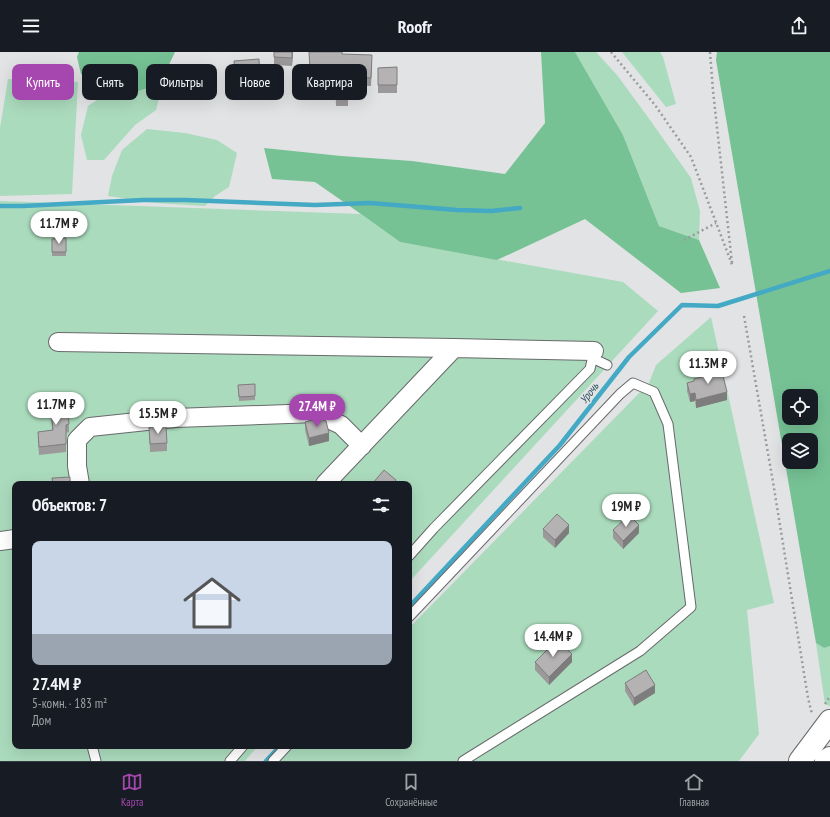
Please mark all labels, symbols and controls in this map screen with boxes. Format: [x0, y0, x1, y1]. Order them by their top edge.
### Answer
icon: menu [20, 15, 42, 37]
text: Roofr [398, 15, 432, 38]
icon: share [788, 15, 810, 37]
chip: Купить [12, 64, 74, 100]
chip: Снять [82, 64, 138, 100]
chip: Фильтры [146, 64, 217, 100]
chip: Новое [225, 64, 284, 100]
chip: Квартира [292, 64, 367, 100]
pin: 11.7M ₽ [22, 211, 96, 245]
text: 11.7M ₽ [40, 215, 78, 232]
pin: 11.3M ₽ [671, 351, 745, 385]
text: 11.3M ₽ [689, 355, 727, 372]
water label: Урочь [577, 379, 602, 406]
map controls [782, 389, 818, 469]
button: locate [782, 389, 818, 425]
pin: 11.7M ₽ [19, 392, 93, 426]
pin: 27.4M ₽ [280, 394, 354, 428]
text: 11.7M ₽ [37, 396, 75, 413]
text: 27.4M ₽ [298, 398, 336, 415]
pin: 15.5M ₽ [121, 401, 195, 435]
text: 15.5M ₽ [139, 405, 177, 422]
button: layers [782, 433, 818, 469]
text: Объектов: 7 [32, 494, 107, 516]
icon: filters [370, 494, 392, 516]
pin: 19M ₽ [598, 494, 654, 528]
text: 19M ₽ [611, 498, 641, 515]
icon: home [176, 567, 248, 639]
pin: 14.4M ₽ [516, 624, 590, 658]
text: 14.4M ₽ [534, 628, 572, 645]
text: 27.4M ₽ [32, 673, 81, 695]
text: 5-комн. · 183 m² [32, 695, 107, 712]
text: Дом [32, 712, 51, 729]
tab: Карта [121, 771, 143, 809]
tab: Сохранённые [385, 771, 438, 809]
tab: Главная [679, 771, 709, 809]

